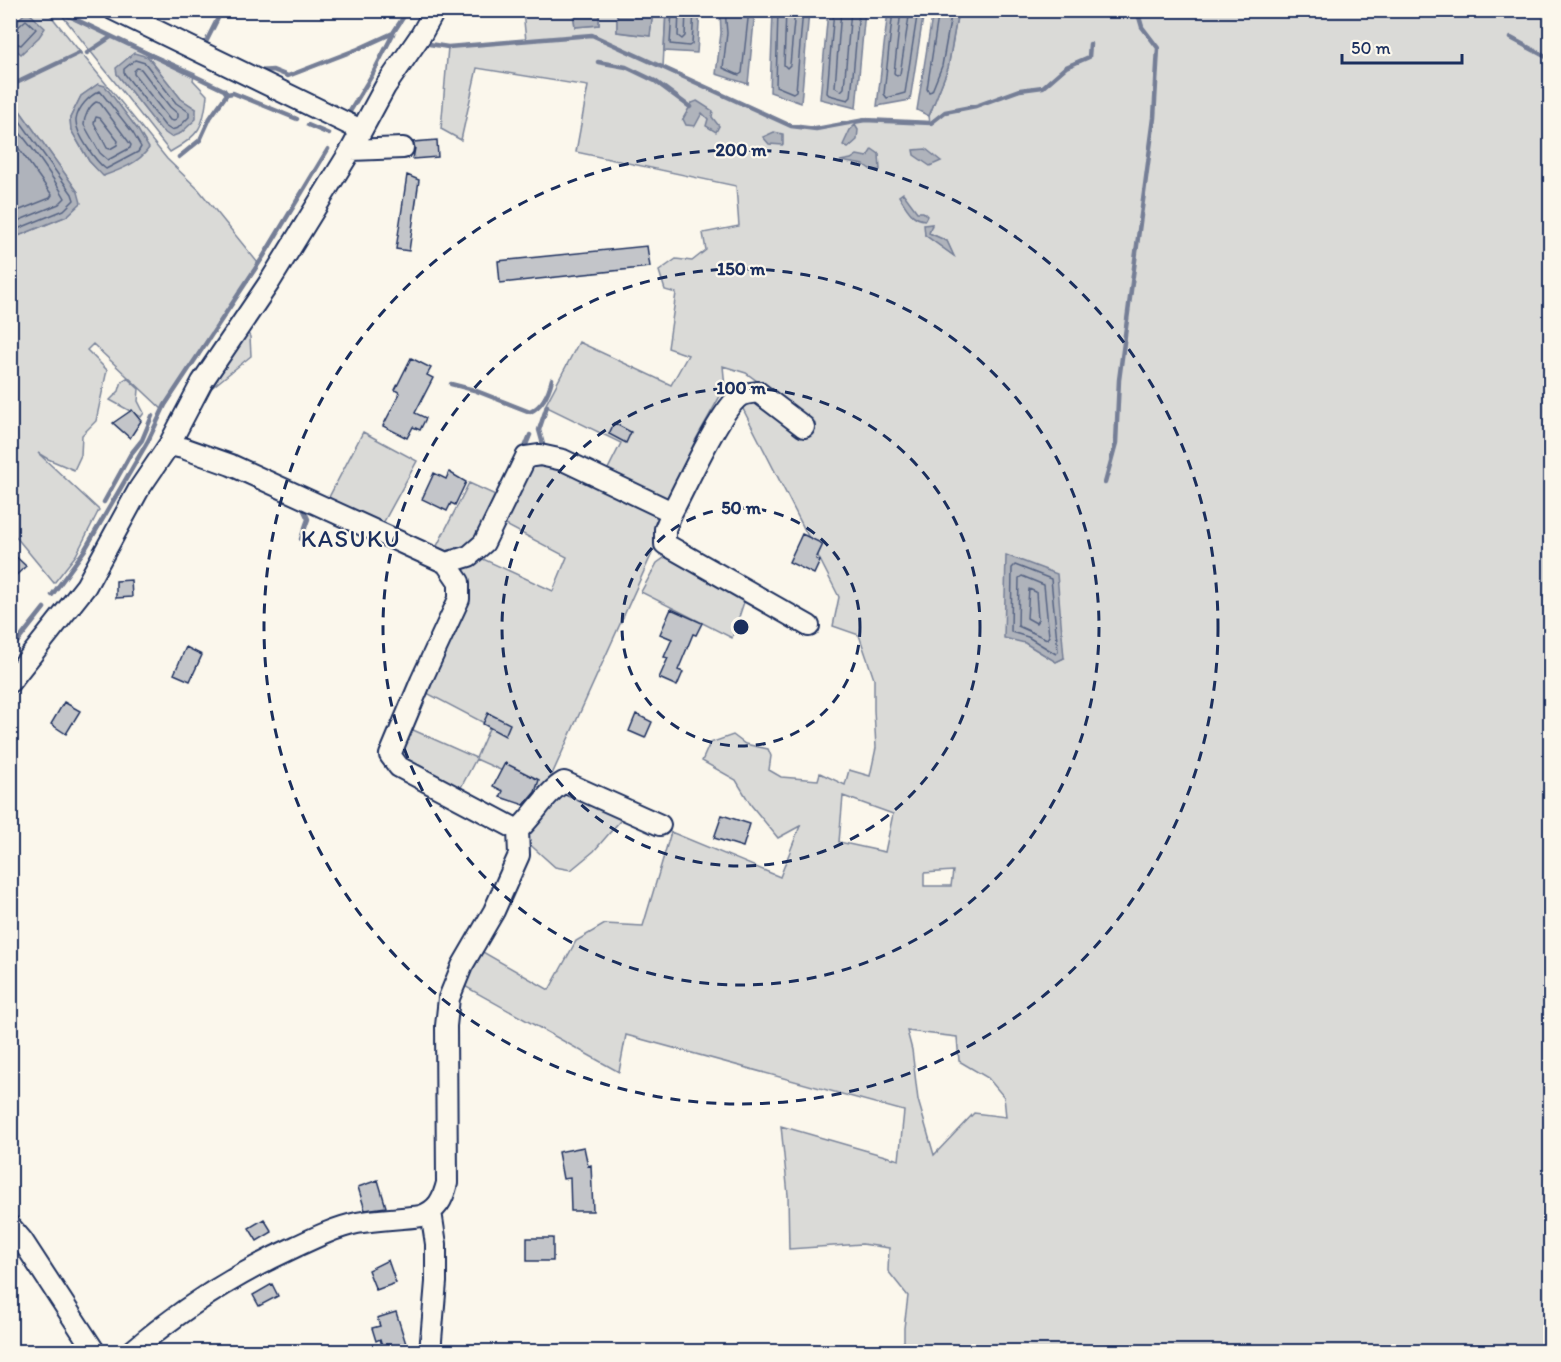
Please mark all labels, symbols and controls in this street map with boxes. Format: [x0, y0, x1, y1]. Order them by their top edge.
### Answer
scale bar [1342, 27, 1462, 65]
text: 50 m [1351, 37, 1391, 59]
text: 200 m [716, 139, 767, 161]
text: 150 m [717, 258, 766, 280]
text: 100 m [716, 377, 767, 399]
text: 50 m [721, 497, 762, 519]
district label: KASUKU [301, 524, 401, 553]
centre of rings [731, 617, 751, 637]

